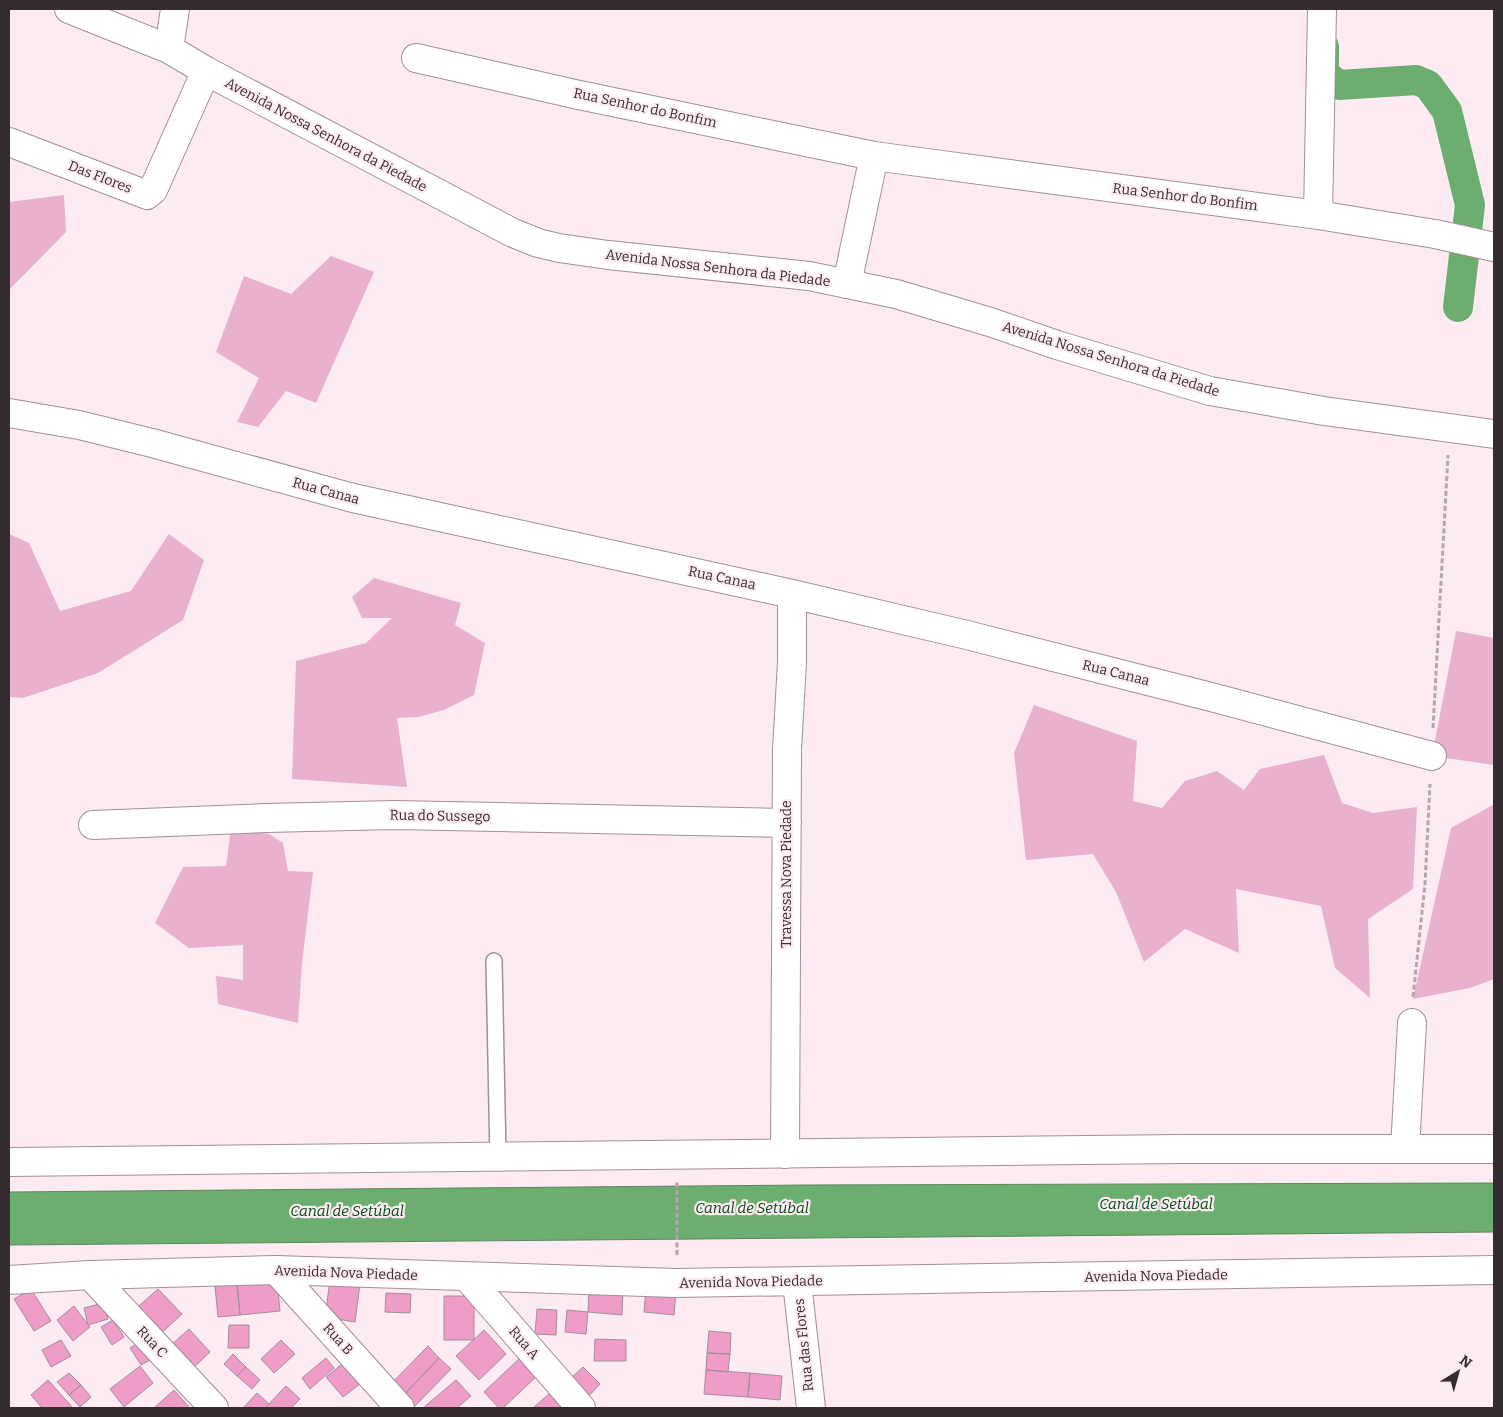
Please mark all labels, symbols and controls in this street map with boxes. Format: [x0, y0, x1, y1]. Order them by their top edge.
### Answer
street label: Avenida Nossa Senhora da Piedade [222, 74, 430, 196]
street label: Rua Senhor do Bonfim [572, 85, 719, 132]
street label: Das Flores [66, 157, 134, 197]
street label: Rua Senhor do Bonfim [1111, 180, 1259, 214]
street label: Avenida Nossa Senhora da Piedade [605, 246, 831, 290]
street label: Avenida Nossa Senhora da Piedade [1000, 318, 1222, 400]
street label: Rua Canaa [291, 474, 362, 508]
street label: Rua Canaa [687, 563, 758, 594]
street label: Rua Canaa [1081, 656, 1152, 690]
street label: Travessa Nova Piedade [778, 800, 795, 948]
street label: Rua do Sussego [389, 807, 491, 825]
water label: Canal de Setúbal [1099, 1195, 1213, 1213]
water label: Canal de Setúbal [695, 1199, 809, 1217]
water label: Canal de Setúbal [290, 1202, 404, 1220]
street label: Avenida Nova Piedade [274, 1262, 418, 1284]
street label: Avenida Nova Piedade [1084, 1266, 1228, 1286]
street label: Avenida Nova Piedade [679, 1272, 823, 1292]
street label: Rua das Flores [791, 1298, 817, 1392]
street label: Rua B [319, 1320, 357, 1358]
street label: Rua C [133, 1323, 171, 1361]
street label: Rua A [505, 1323, 543, 1363]
north arrow [1433, 1347, 1483, 1397]
text: N [1456, 1352, 1475, 1372]

